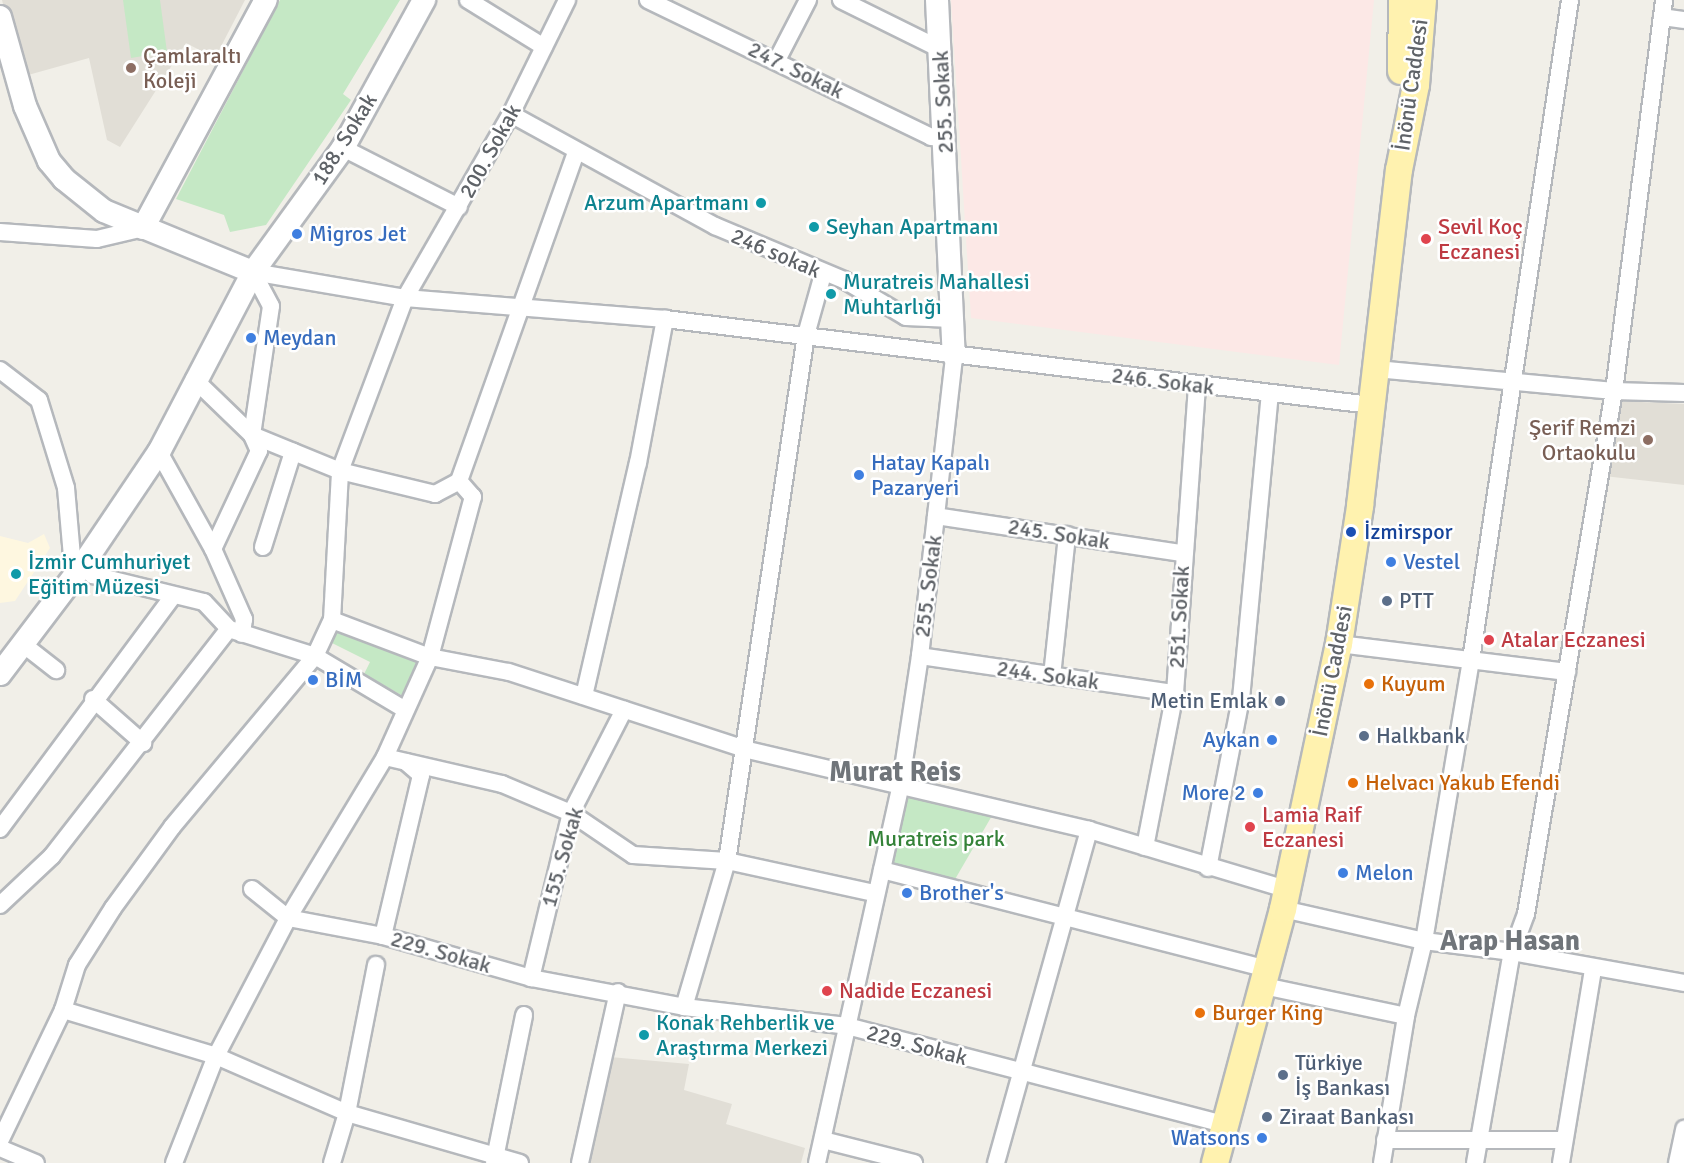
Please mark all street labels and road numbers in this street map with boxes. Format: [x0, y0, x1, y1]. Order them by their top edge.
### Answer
street label: İnönü Caddesi [1389, 17, 1433, 153]
street label: 247. Sokak [744, 36, 848, 104]
street label: 255. Sokak [927, 50, 959, 154]
street label: 188. Sokak [305, 88, 383, 190]
street label: 200. Sokak [453, 99, 527, 203]
street label: 246 sokak [727, 222, 825, 284]
street label: 246. Sokak [1110, 362, 1216, 400]
street label: 245. Sokak [1006, 513, 1112, 555]
street label: 255. Sokak [909, 533, 947, 639]
street label: 251. Sokak [1163, 565, 1195, 669]
street label: İnönü Caddesi [1306, 603, 1358, 739]
street label: 244. Sokak [995, 655, 1101, 695]
street label: 155. Sokak [535, 804, 589, 910]
street label: 229. Sokak [388, 925, 494, 979]
street label: 229. Sokak [864, 1019, 970, 1071]

